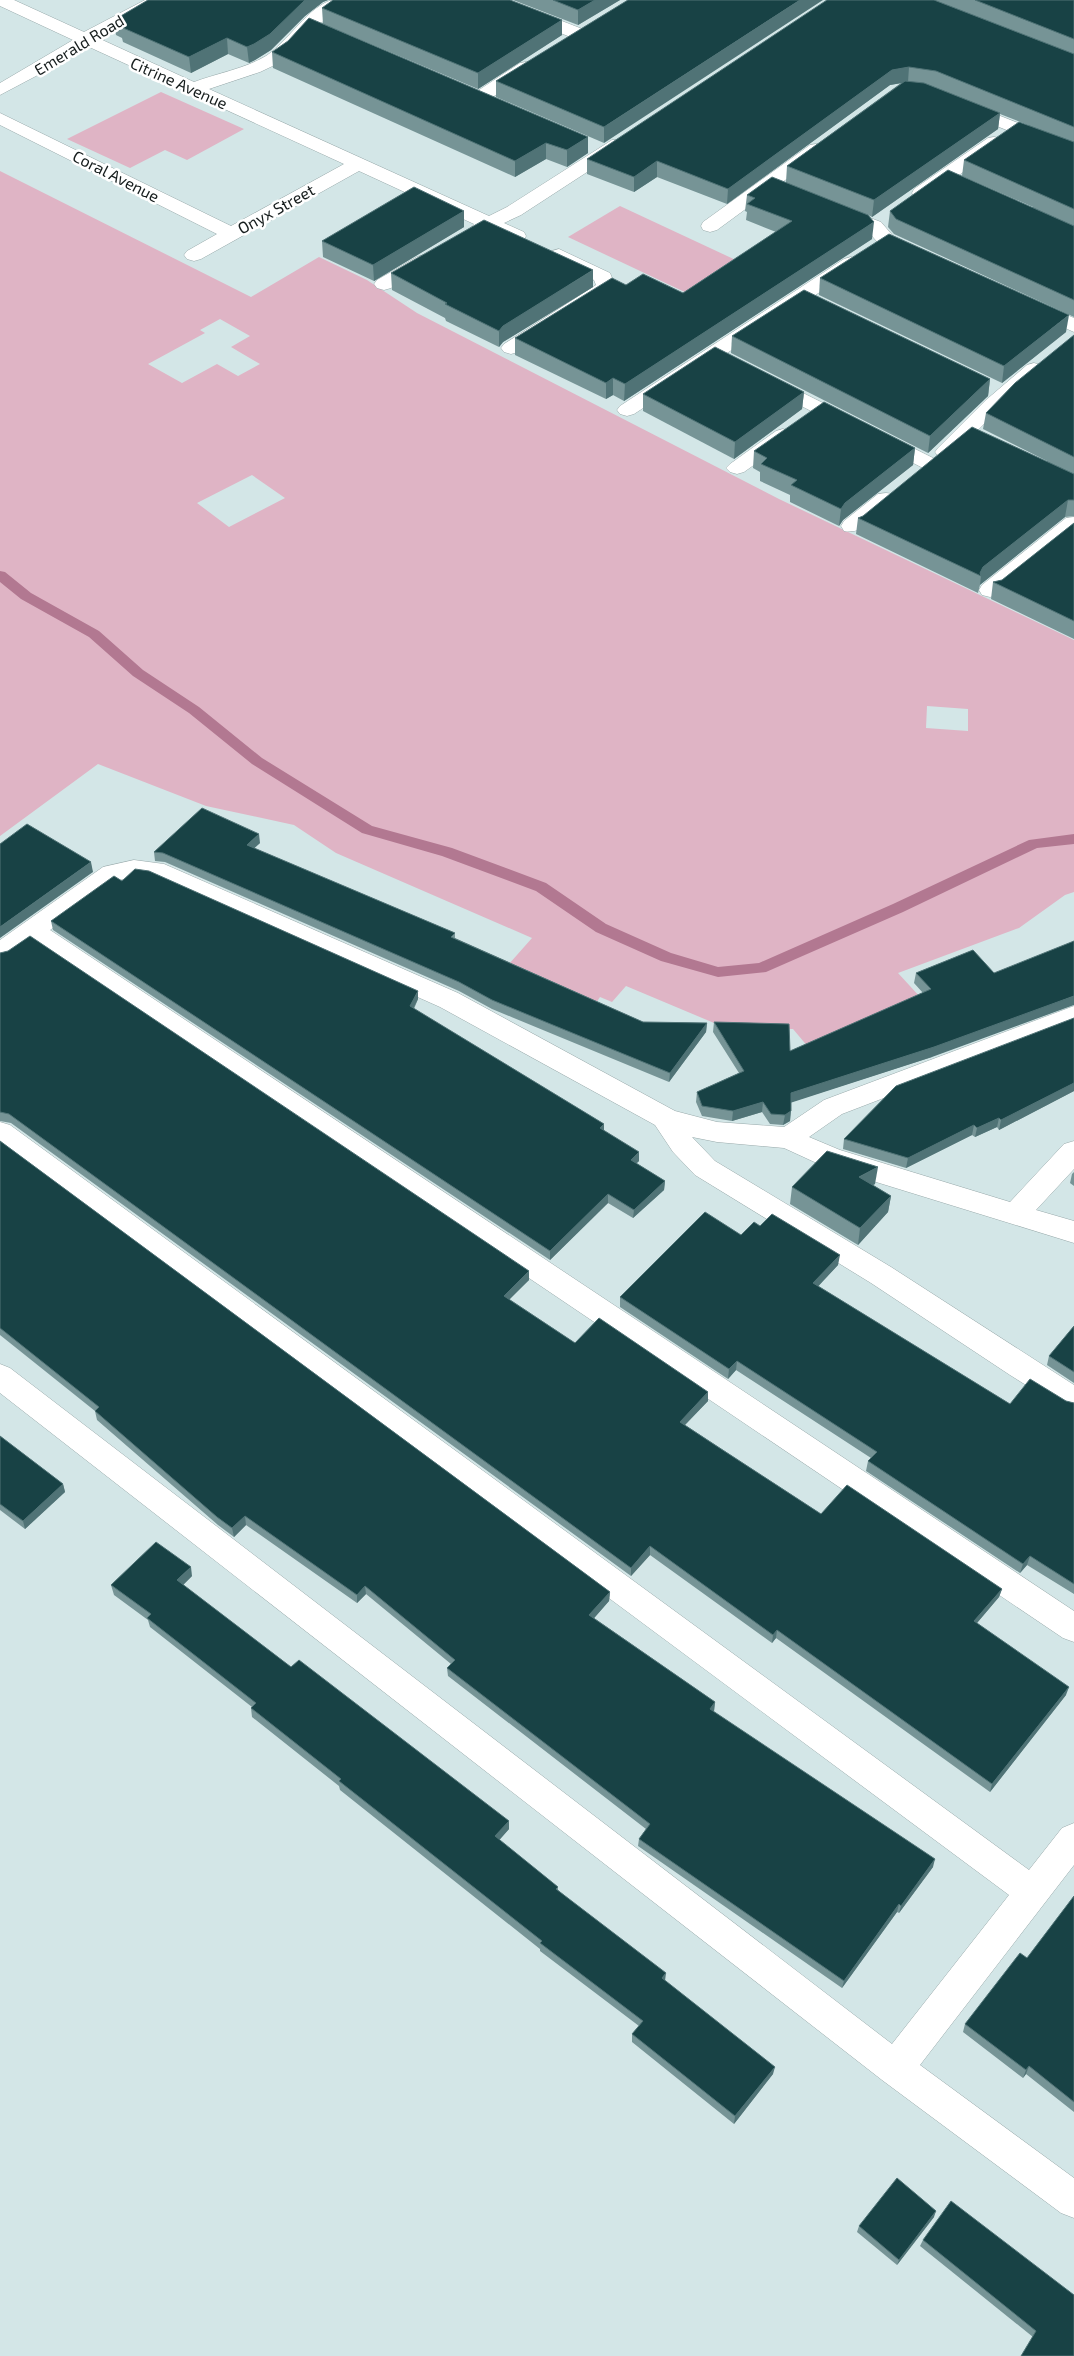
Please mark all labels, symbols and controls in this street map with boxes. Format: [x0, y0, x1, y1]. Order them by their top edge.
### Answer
street label: Emerald Road [31, 10, 127, 79]
street label: Citrine Avenue [128, 53, 231, 112]
street label: Coral Avenue [70, 146, 163, 205]
street label: Onyx Street [234, 180, 318, 237]

